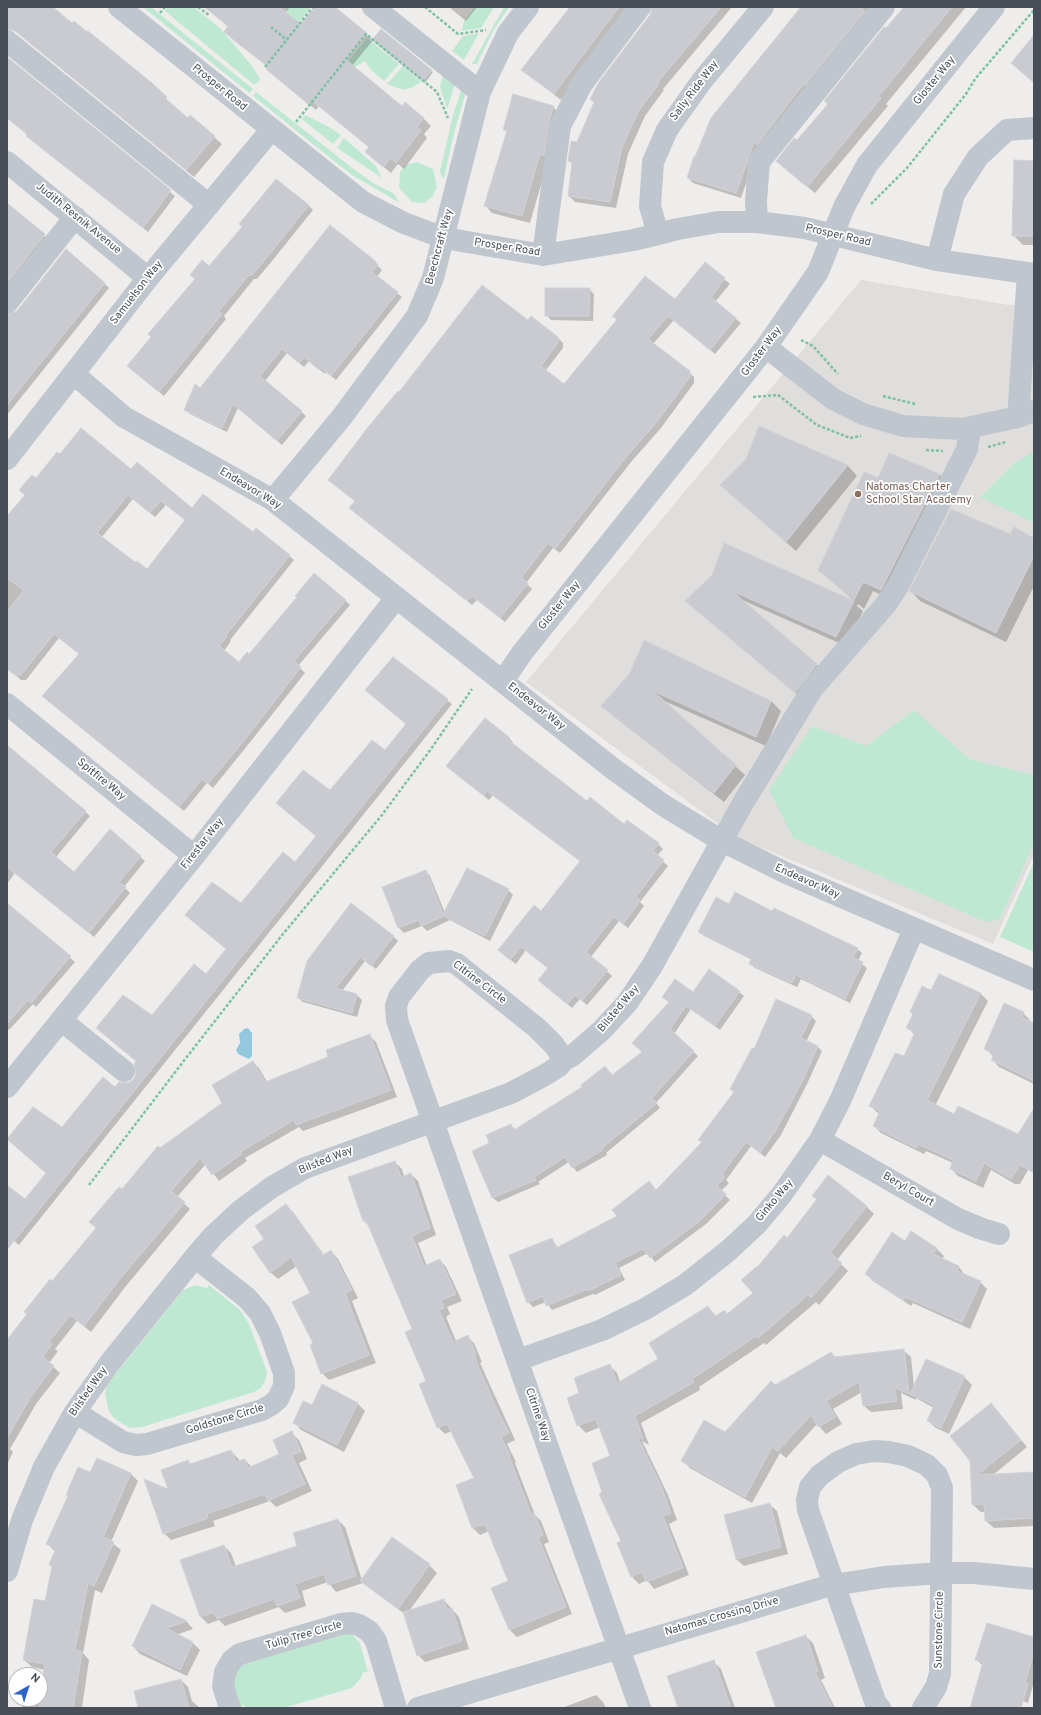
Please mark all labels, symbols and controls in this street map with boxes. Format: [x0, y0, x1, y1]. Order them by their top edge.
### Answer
street label: Gloster Way [911, 54, 959, 108]
street label: Sally Ride Way [668, 58, 722, 124]
street label: Prosper Road [189, 62, 249, 114]
street label: Judith Resnik Avenue [33, 181, 123, 257]
street label: Beechcraft Way [424, 208, 456, 286]
street label: Prosper Road [804, 222, 872, 250]
street label: Prosper Road [473, 236, 541, 260]
street label: Samuelson Way [108, 259, 166, 327]
street label: Gloster Way [739, 324, 785, 380]
street label: Endeavor Way [217, 465, 283, 513]
place label: Natomas Charter School Star Academy [866, 481, 972, 507]
marker: Natomas Charter School Star Academy [853, 489, 863, 499]
street label: Gloster Way [536, 579, 584, 633]
street label: Endeavor Way [504, 680, 568, 734]
street label: Spitfire Way [74, 756, 128, 804]
street label: Firestar Way [179, 816, 227, 872]
street label: Endeavor Way [772, 862, 842, 902]
street label: Citrine Circle [450, 959, 508, 1007]
street label: Bilsted Way [595, 983, 643, 1035]
street label: Bilsted Way [297, 1144, 355, 1178]
street label: Beryl Court [880, 1170, 936, 1210]
street label: Ginko Way [753, 1177, 797, 1225]
street label: Bilsted Way [67, 1365, 111, 1419]
street label: Citrine Way [522, 1386, 552, 1444]
street label: Goldstone Circle [184, 1402, 266, 1438]
street label: Sunstone Circle [933, 1591, 947, 1669]
street label: Natomas Crossing Drive [664, 1594, 780, 1640]
street label: Tulip Tree Circle [264, 1619, 344, 1653]
north arrow [8, 1667, 48, 1707]
text: N [27, 1671, 42, 1686]

